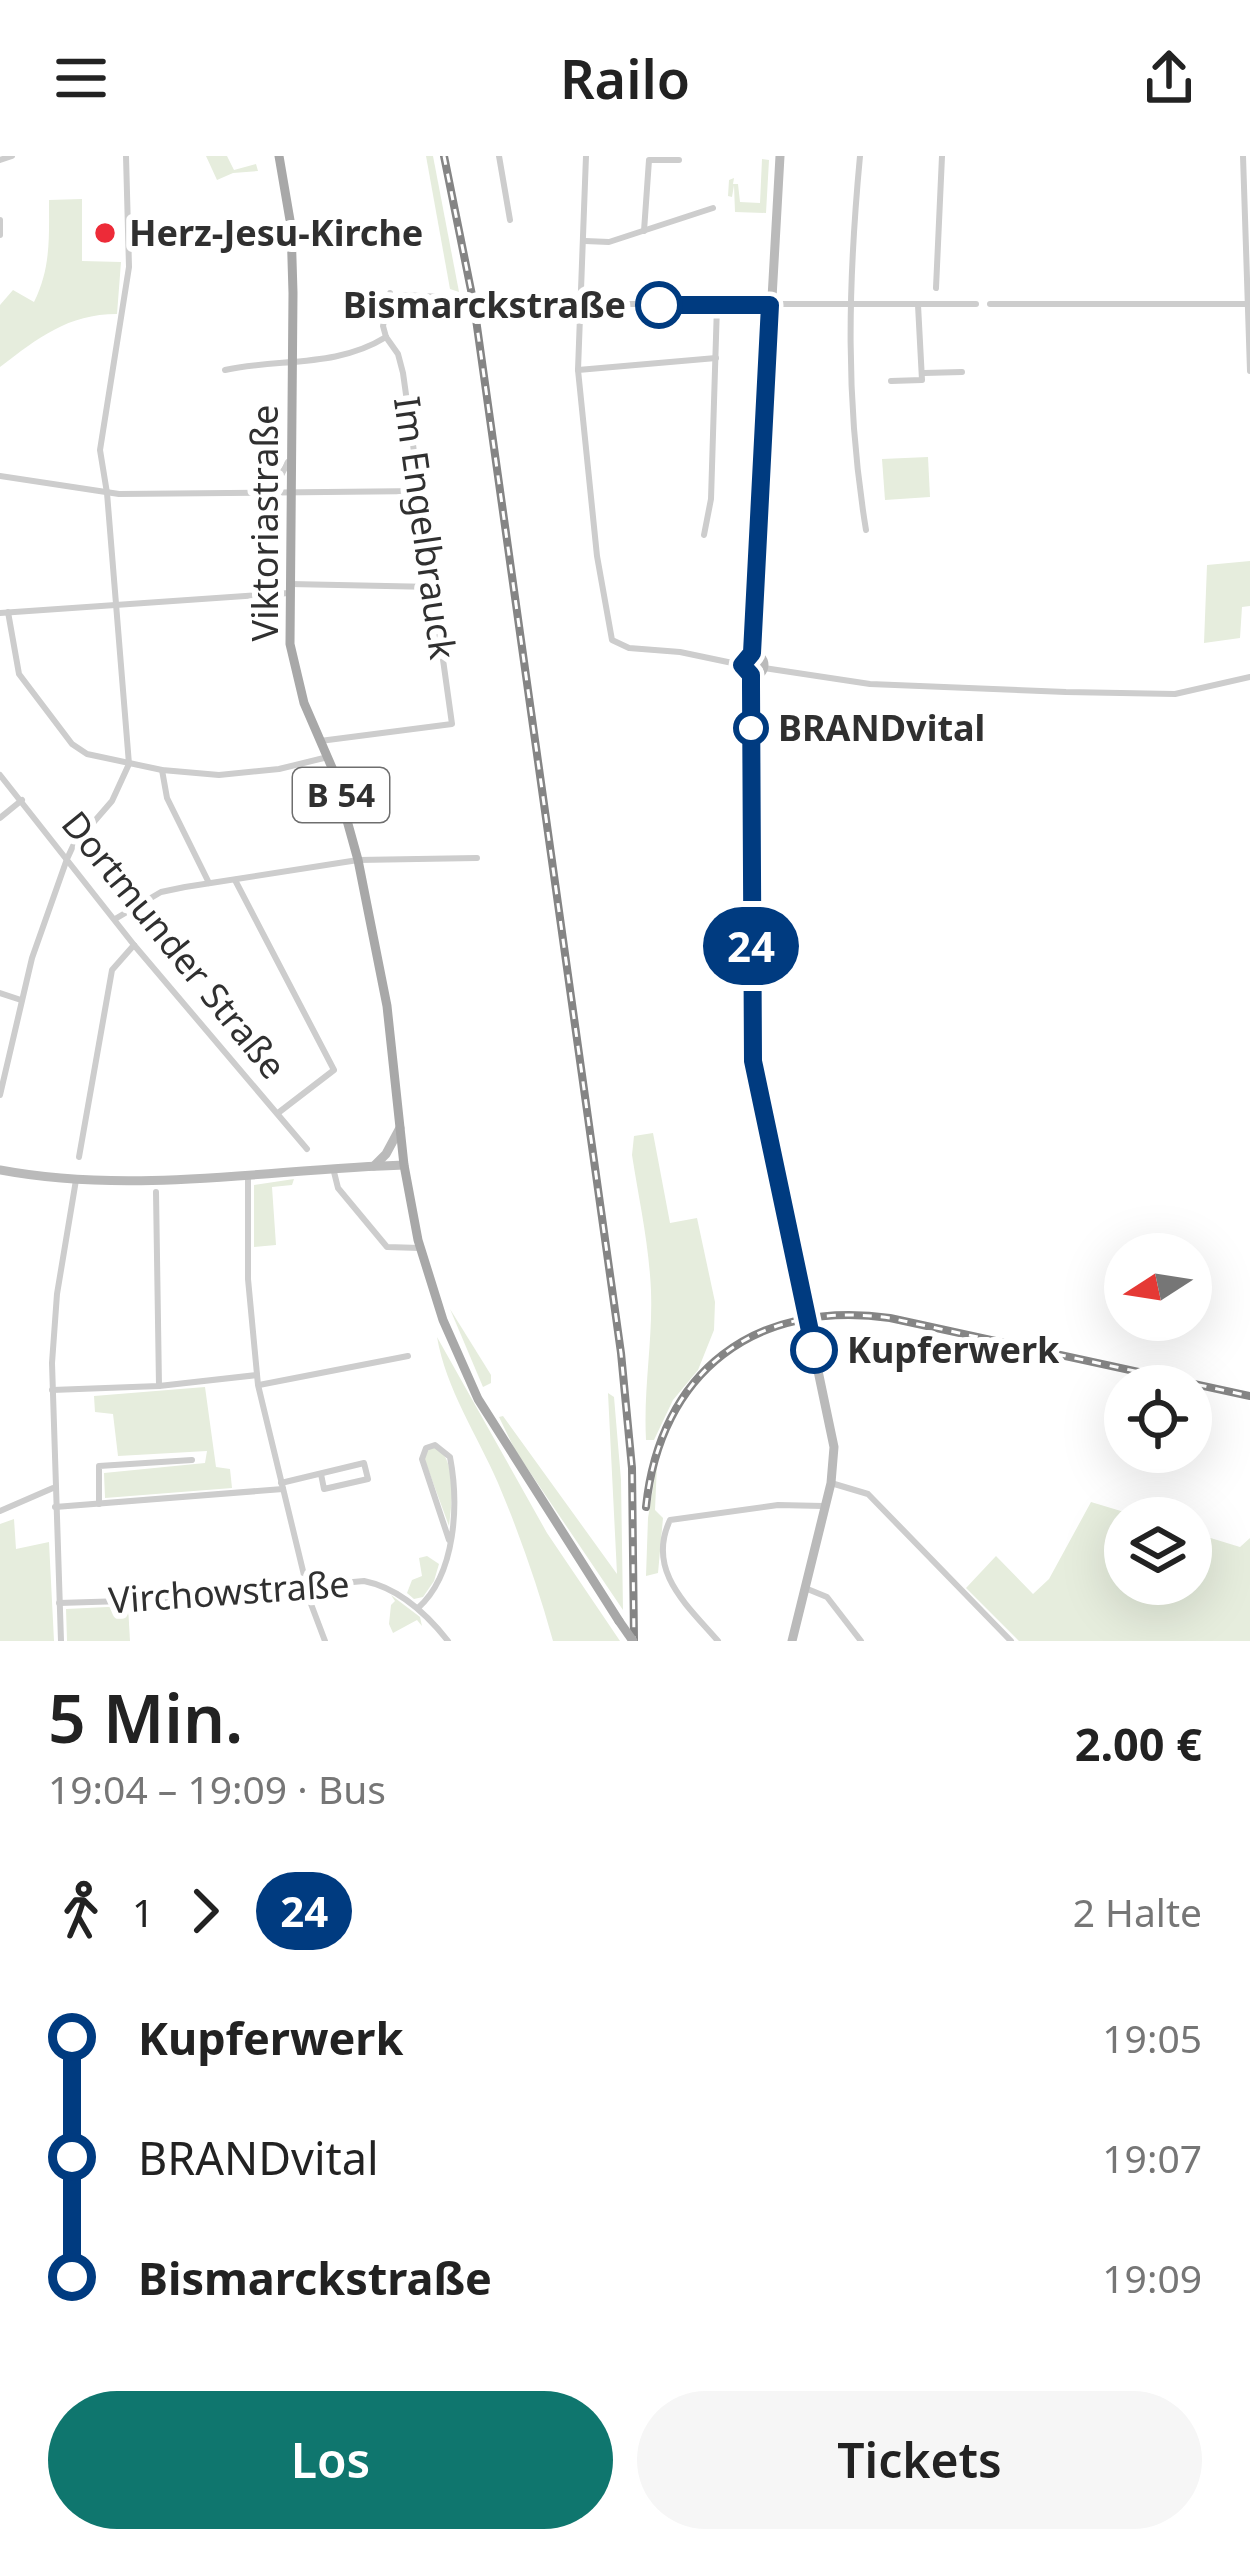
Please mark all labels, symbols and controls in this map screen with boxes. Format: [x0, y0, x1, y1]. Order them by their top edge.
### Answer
text: Railo [560, 41, 690, 115]
icon: menu [48, 45, 114, 111]
icon: share [1136, 45, 1202, 111]
place label: Herz-Jesu-Kirche [129, 208, 423, 257]
marker: Herz-Jesu-Kirche [92, 220, 118, 246]
place label: Bismarckstraße [343, 280, 626, 329]
marker: Bismarckstraße [637, 283, 681, 327]
street label: Im Engelbrauck [383, 394, 468, 662]
street label: Viktoriastraße [240, 405, 289, 641]
place label: BRANDvital [778, 703, 985, 752]
marker: BRANDvital [735, 712, 767, 744]
road number: B 54 [293, 768, 389, 822]
street label: Dortmunder Straße [51, 801, 298, 1089]
line badge: 24 [697, 907, 805, 985]
text: 24 [727, 917, 775, 974]
north arrow [1104, 1233, 1212, 1341]
map controls [1104, 1233, 1212, 1605]
place label: Kupferwerk [847, 1325, 1060, 1374]
marker: Kupferwerk [792, 1328, 836, 1372]
button: locate [1104, 1365, 1212, 1473]
button: layers [1104, 1497, 1212, 1605]
street label: Virchowstraße [107, 1559, 351, 1624]
text: 5 Min. [48, 1672, 243, 1762]
text: 2.00 € [1075, 1713, 1202, 1774]
text: 19:04 – 19:09 · Bus [48, 1762, 386, 1815]
icon: walk [48, 1878, 114, 1944]
icon: forward [172, 1878, 238, 1944]
text: 24 [280, 1882, 328, 1939]
text: 1 [132, 1885, 154, 1938]
text: 2 Halte [1073, 1885, 1202, 1938]
text: Kupferwerk [138, 2007, 403, 2068]
text: 19:05 [1102, 2011, 1202, 2064]
text: BRANDvital [138, 2127, 379, 2188]
text: 19:07 [1102, 2131, 1202, 2184]
text: Bismarckstraße [138, 2247, 492, 2308]
text: 19:09 [1102, 2251, 1202, 2304]
button: Los [48, 2391, 613, 2529]
button: Tickets [637, 2391, 1202, 2529]

